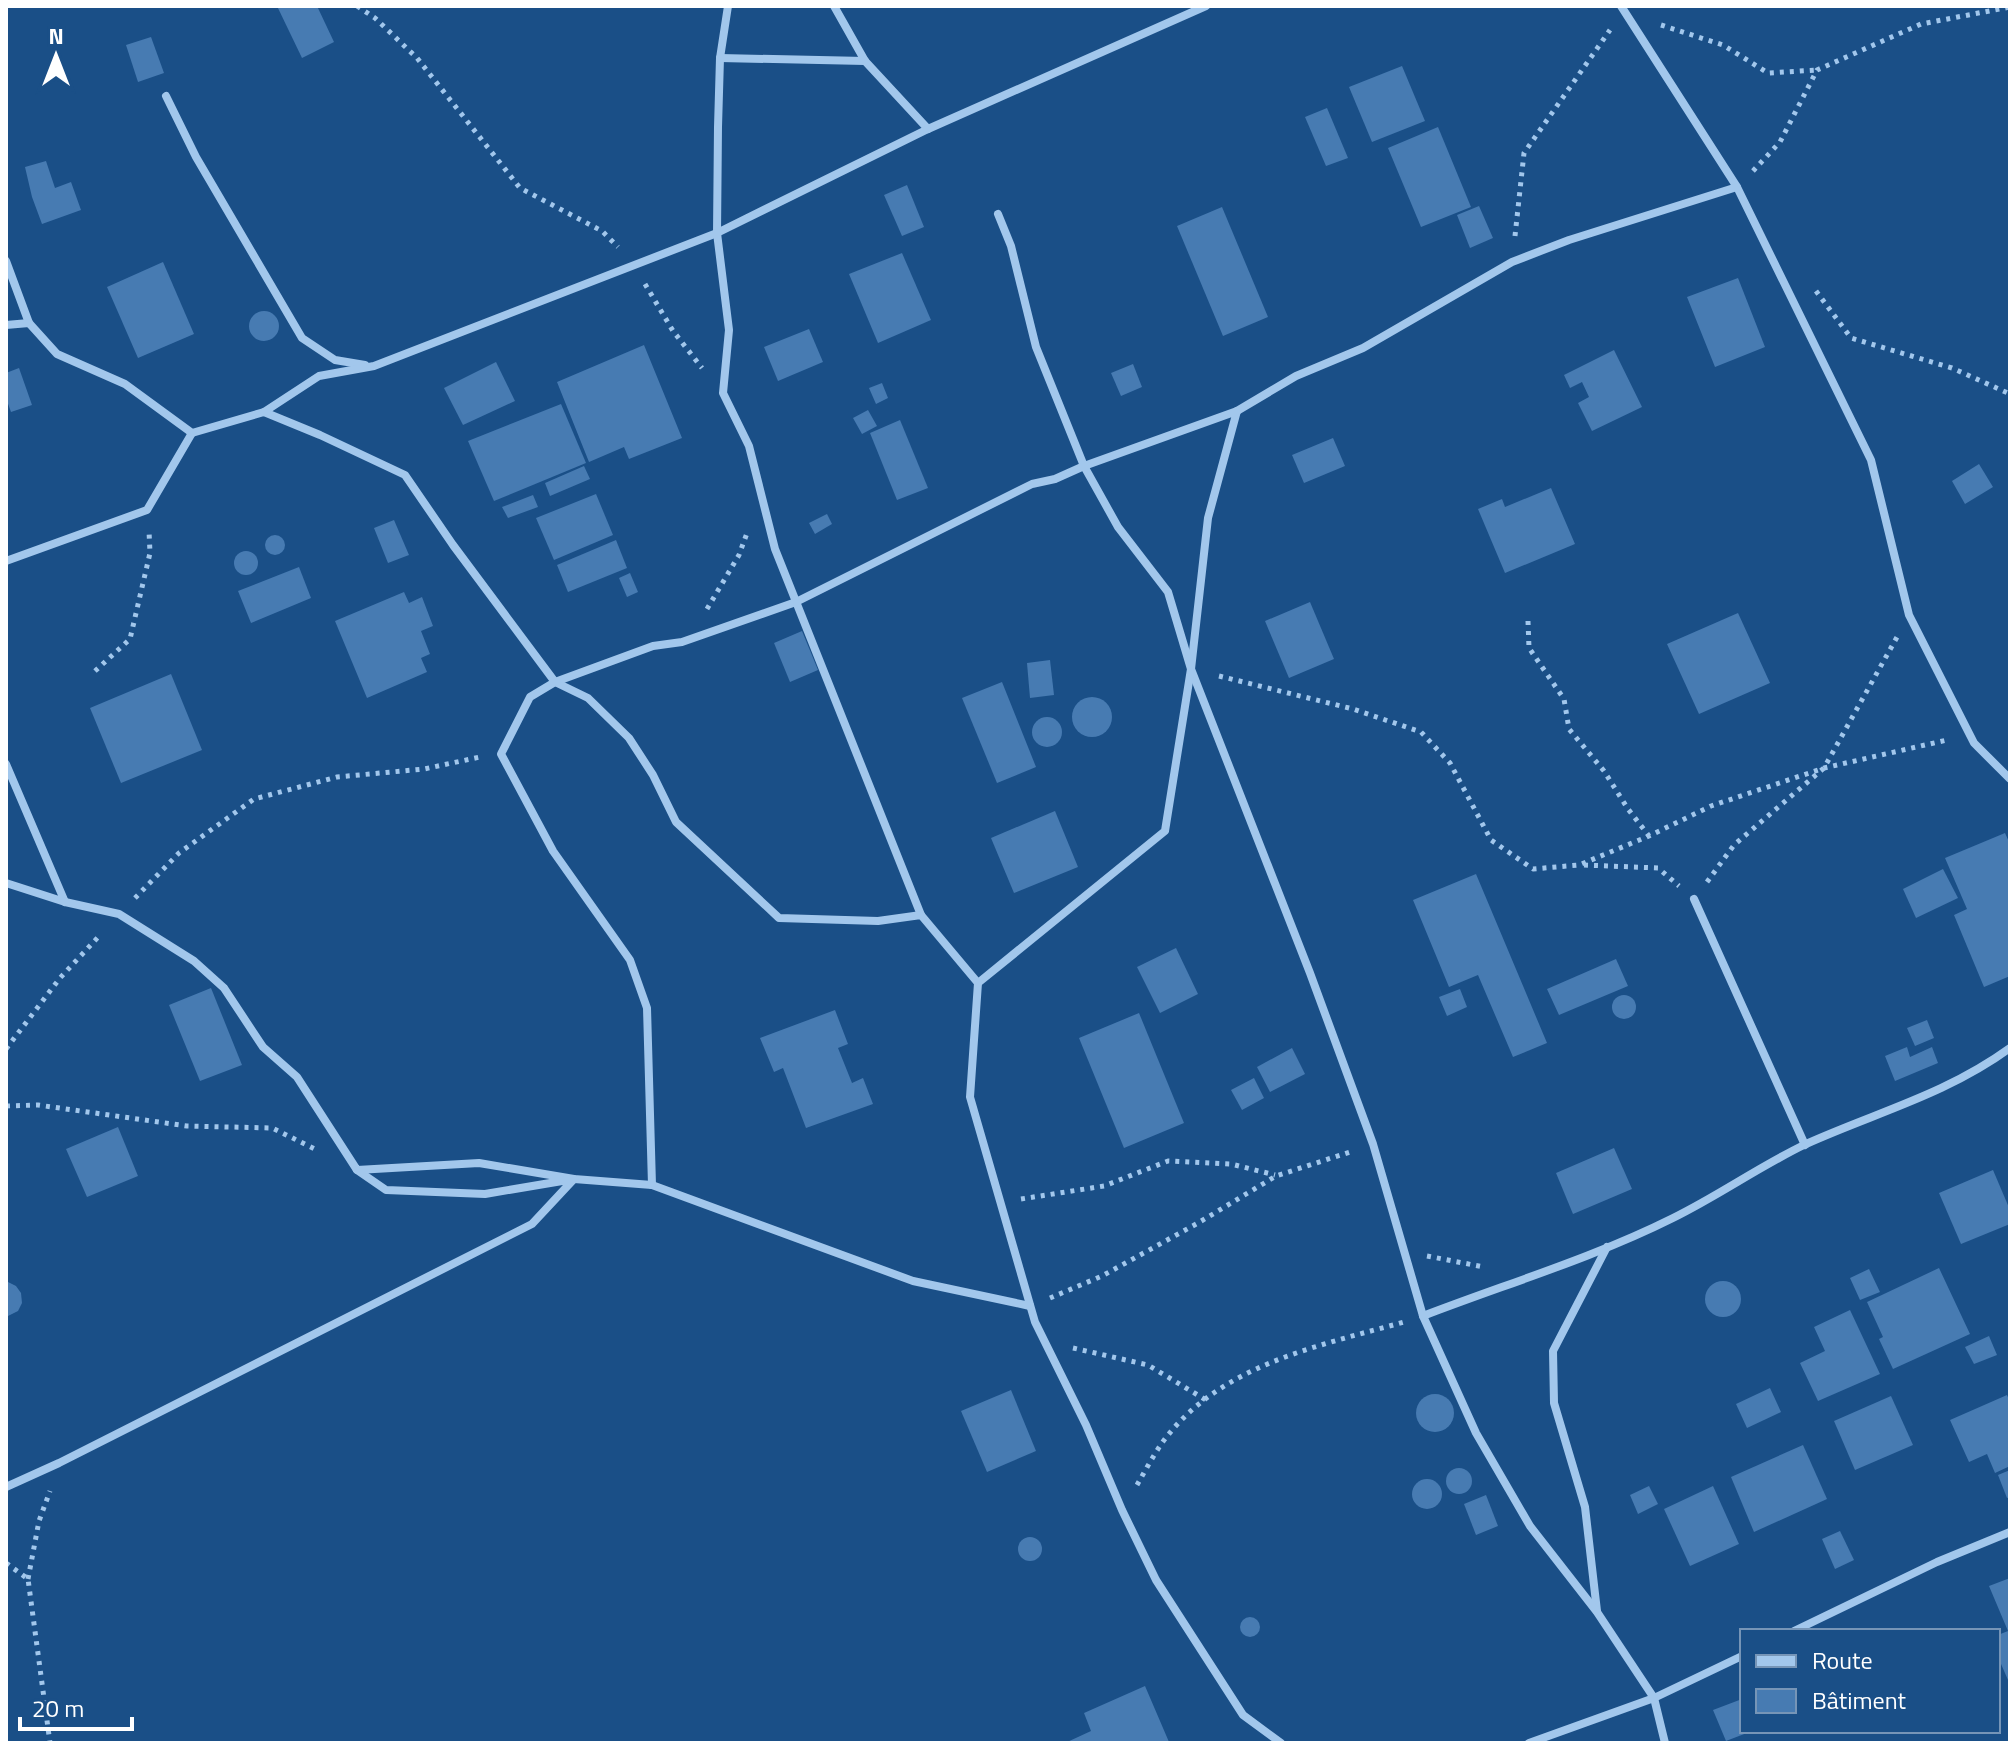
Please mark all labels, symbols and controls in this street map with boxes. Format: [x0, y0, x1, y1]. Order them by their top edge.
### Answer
north arrow [16, 16, 96, 96]
text: N [48, 19, 64, 53]
legend [1740, 1629, 2000, 1733]
text: Route [1812, 1642, 1873, 1678]
scale bar [20, 1681, 132, 1731]
text: Bâtiment [1812, 1682, 1906, 1718]
text: 20 m [32, 1690, 84, 1726]

